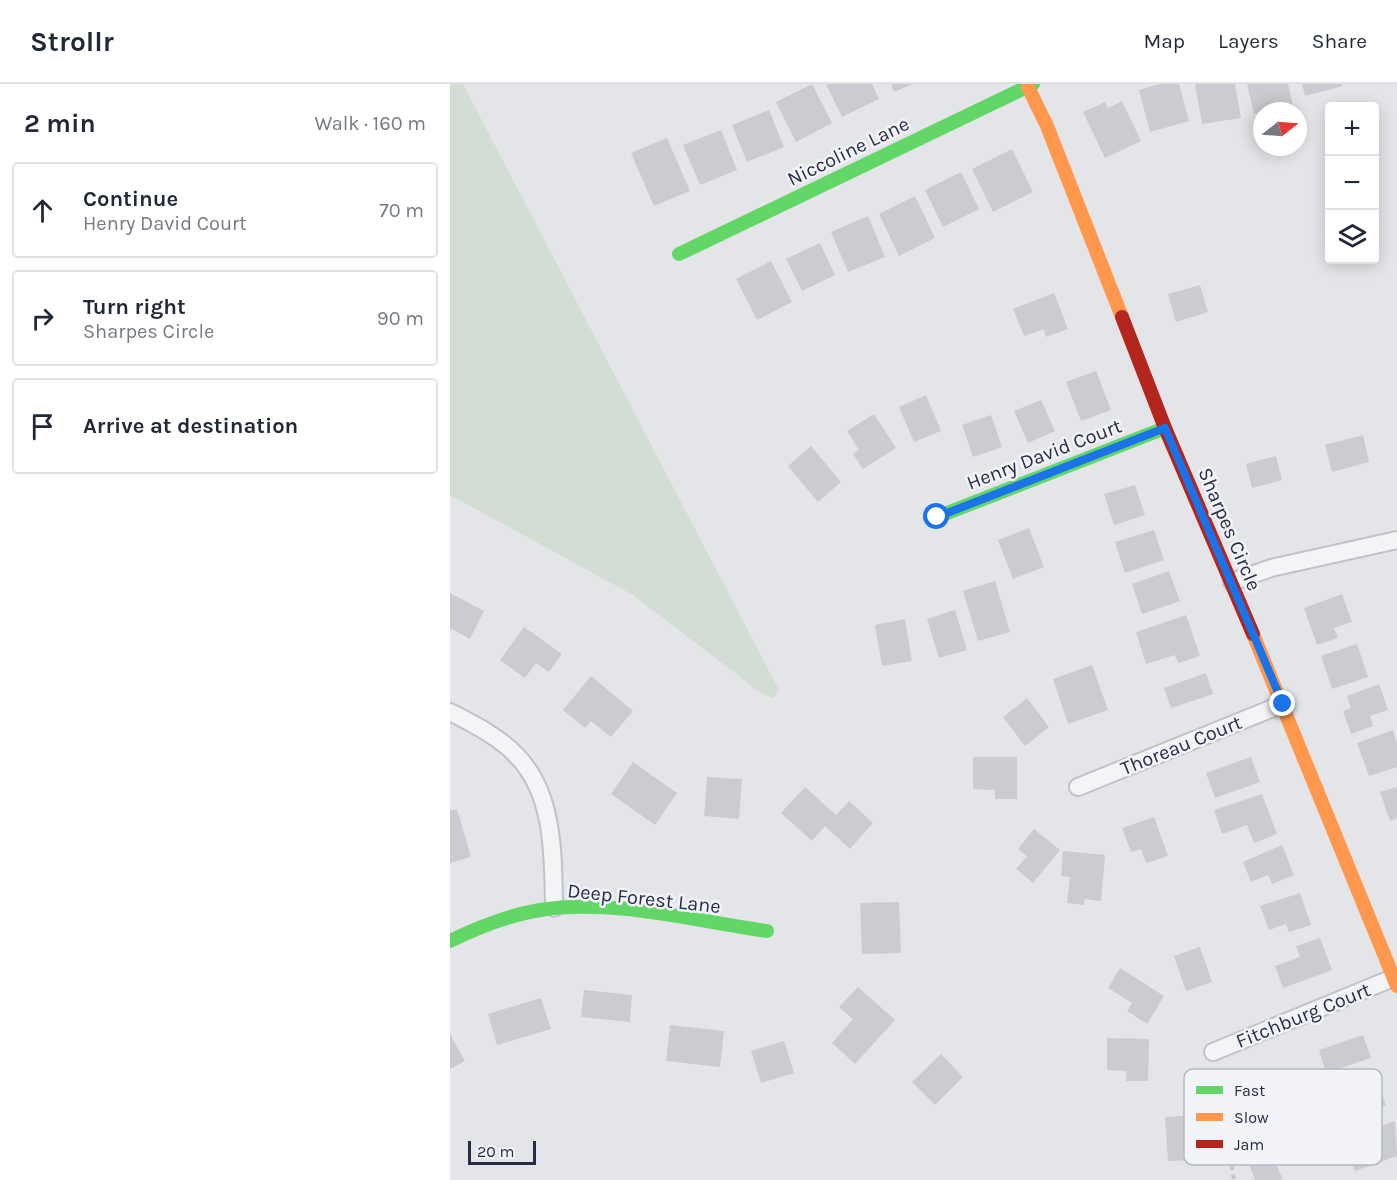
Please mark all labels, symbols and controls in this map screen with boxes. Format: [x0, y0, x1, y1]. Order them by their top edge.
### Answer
text: Strollr [30, 25, 114, 58]
text: Map [1143, 29, 1185, 53]
text: Layers [1218, 29, 1279, 53]
text: Share [1312, 29, 1367, 53]
north arrow [1253, 102, 1307, 156]
map controls [1325, 102, 1379, 264]
button: + [1325, 102, 1379, 156]
text: 2 min [24, 108, 96, 139]
text: Walk · 160 m [314, 112, 426, 135]
street label: Niccoline Lane [784, 112, 913, 191]
button: − [1325, 156, 1379, 210]
text: Continue [83, 186, 178, 212]
icon: ahead [26, 194, 59, 227]
text: 70 m [379, 199, 424, 222]
button: layers [1325, 210, 1379, 264]
text: Henry David Court [83, 212, 247, 235]
text: Turn right [83, 294, 186, 320]
icon: right [26, 302, 59, 335]
text: 90 m [377, 307, 424, 330]
text: Sharpes Circle [83, 320, 214, 343]
icon: arrive [26, 410, 59, 443]
text: Arrive at destination [83, 413, 298, 439]
street label: Henry David Court [964, 414, 1125, 495]
street label: Sharpes Circle [1193, 464, 1266, 594]
route start [923, 503, 949, 529]
route end [1269, 690, 1295, 716]
street label: Thoreau Court [1117, 711, 1245, 780]
street label: Deep Forest Lane [566, 879, 722, 918]
street label: Fitchburg Court [1232, 978, 1374, 1053]
legend [1184, 1069, 1382, 1165]
text: Fast [1234, 1081, 1265, 1100]
text: Slow [1234, 1108, 1269, 1127]
text: Jam [1234, 1135, 1264, 1154]
scale bar [468, 1138, 536, 1166]
text: 20 m [477, 1142, 515, 1161]

